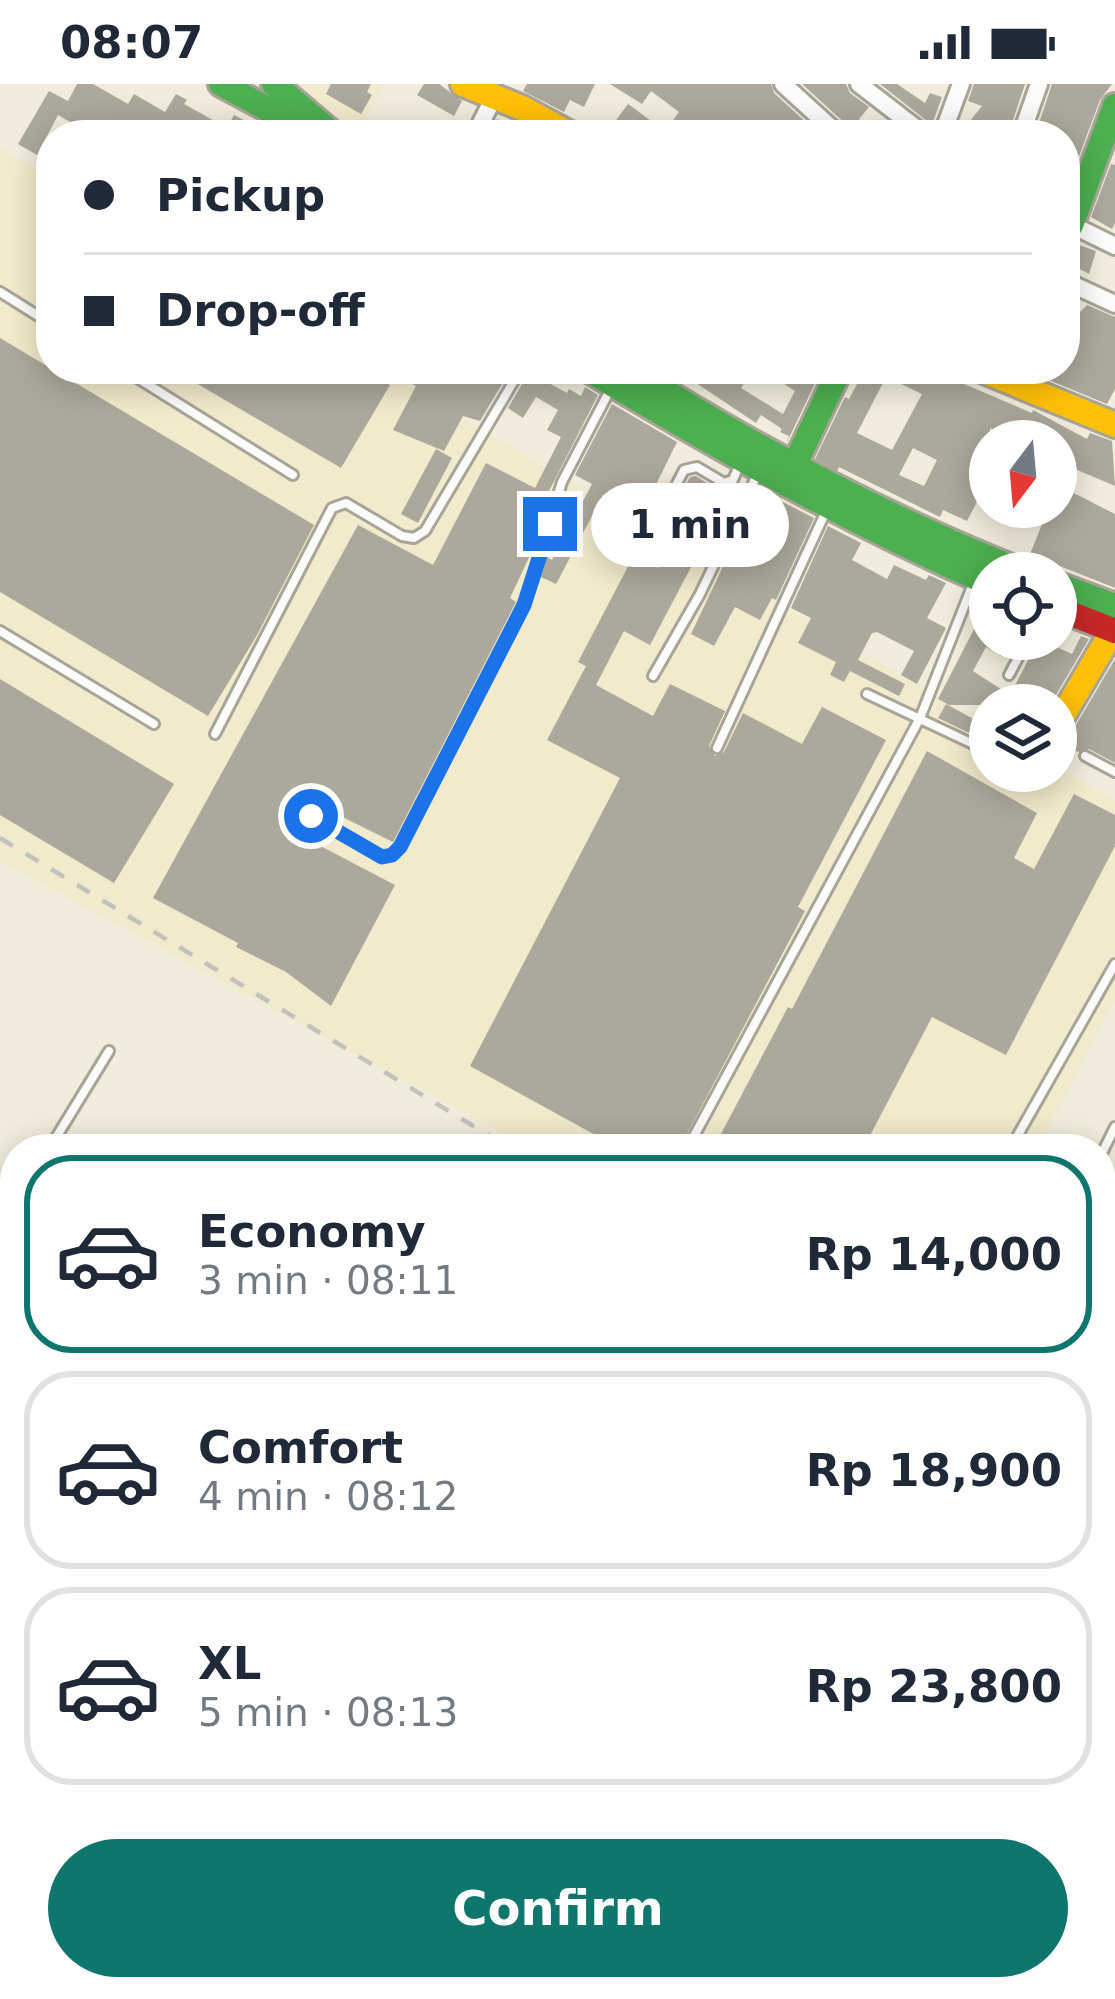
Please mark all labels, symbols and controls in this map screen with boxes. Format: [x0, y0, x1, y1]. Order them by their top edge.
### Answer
text: 08:07 [60, 16, 203, 69]
text: Pickup [156, 169, 325, 222]
text: Drop-off [156, 284, 365, 337]
north arrow [969, 420, 1077, 528]
map controls [969, 420, 1077, 792]
callout: 1 min [592, 482, 790, 566]
route end [523, 497, 577, 551]
text: 1 min [629, 502, 751, 547]
button: locate [969, 552, 1077, 660]
button: layers [969, 684, 1077, 792]
route start [284, 789, 338, 843]
icon: car [54, 1200, 162, 1308]
text: Economy [198, 1205, 426, 1258]
text: Rp 14,000 [806, 1228, 1062, 1281]
text: 3 min · 08:11 [198, 1258, 458, 1303]
icon: car [54, 1416, 162, 1524]
text: Comfort [198, 1421, 403, 1474]
text: Rp 18,900 [806, 1444, 1062, 1497]
text: 4 min · 08:12 [198, 1474, 458, 1519]
icon: car [54, 1632, 162, 1740]
text: XL [198, 1637, 261, 1690]
text: Rp 23,800 [806, 1660, 1062, 1713]
text: 5 min · 08:13 [198, 1690, 458, 1735]
button: Confirm [48, 1839, 1068, 1977]

